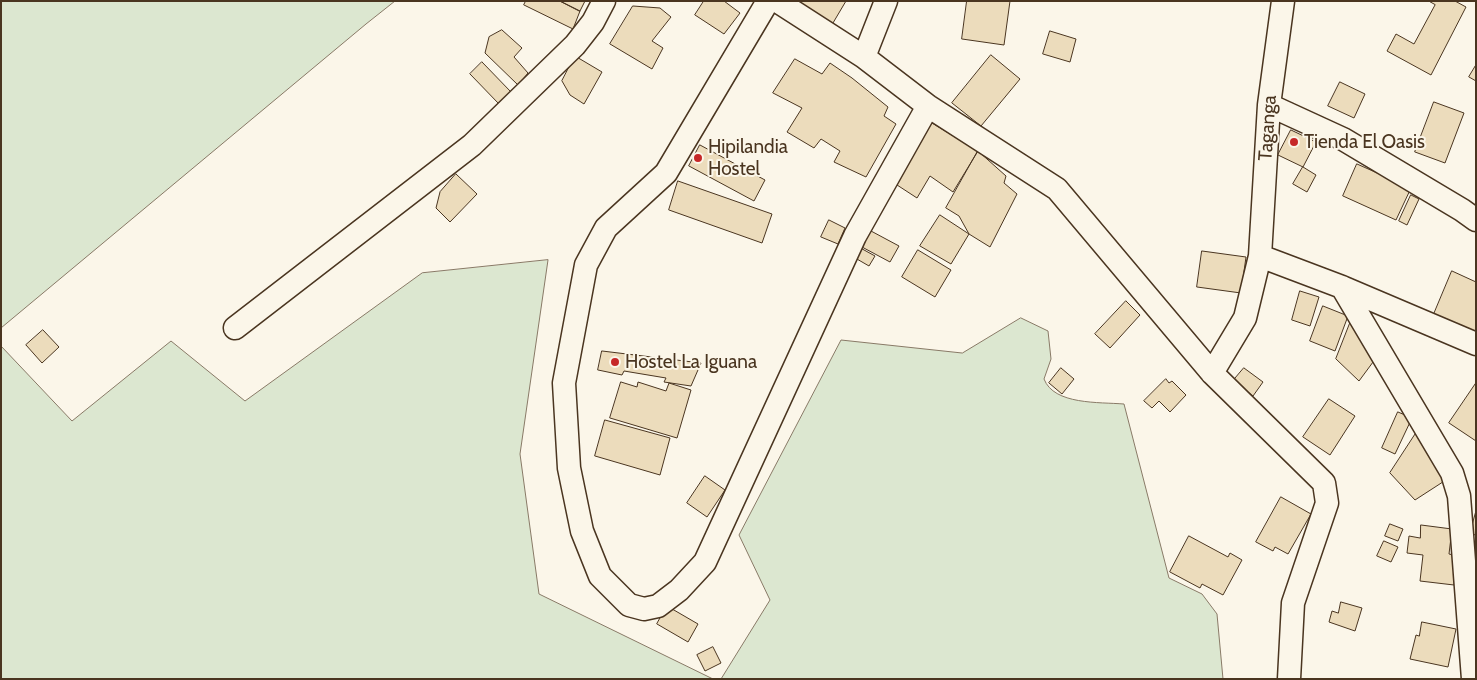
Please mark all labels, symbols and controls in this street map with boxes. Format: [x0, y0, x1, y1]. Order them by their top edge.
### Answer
street label: Taganga [1254, 94, 1282, 162]
place label: Tienda El Oasis [1304, 131, 1425, 153]
place label: Hipilandia Hostel [708, 136, 788, 180]
marker: Tienda El Oasis [1288, 136, 1300, 148]
marker: Hipilandia Hostel [692, 152, 704, 164]
place label: Hostel La Iguana [625, 351, 757, 373]
marker: Hostel La Iguana [609, 356, 621, 368]

